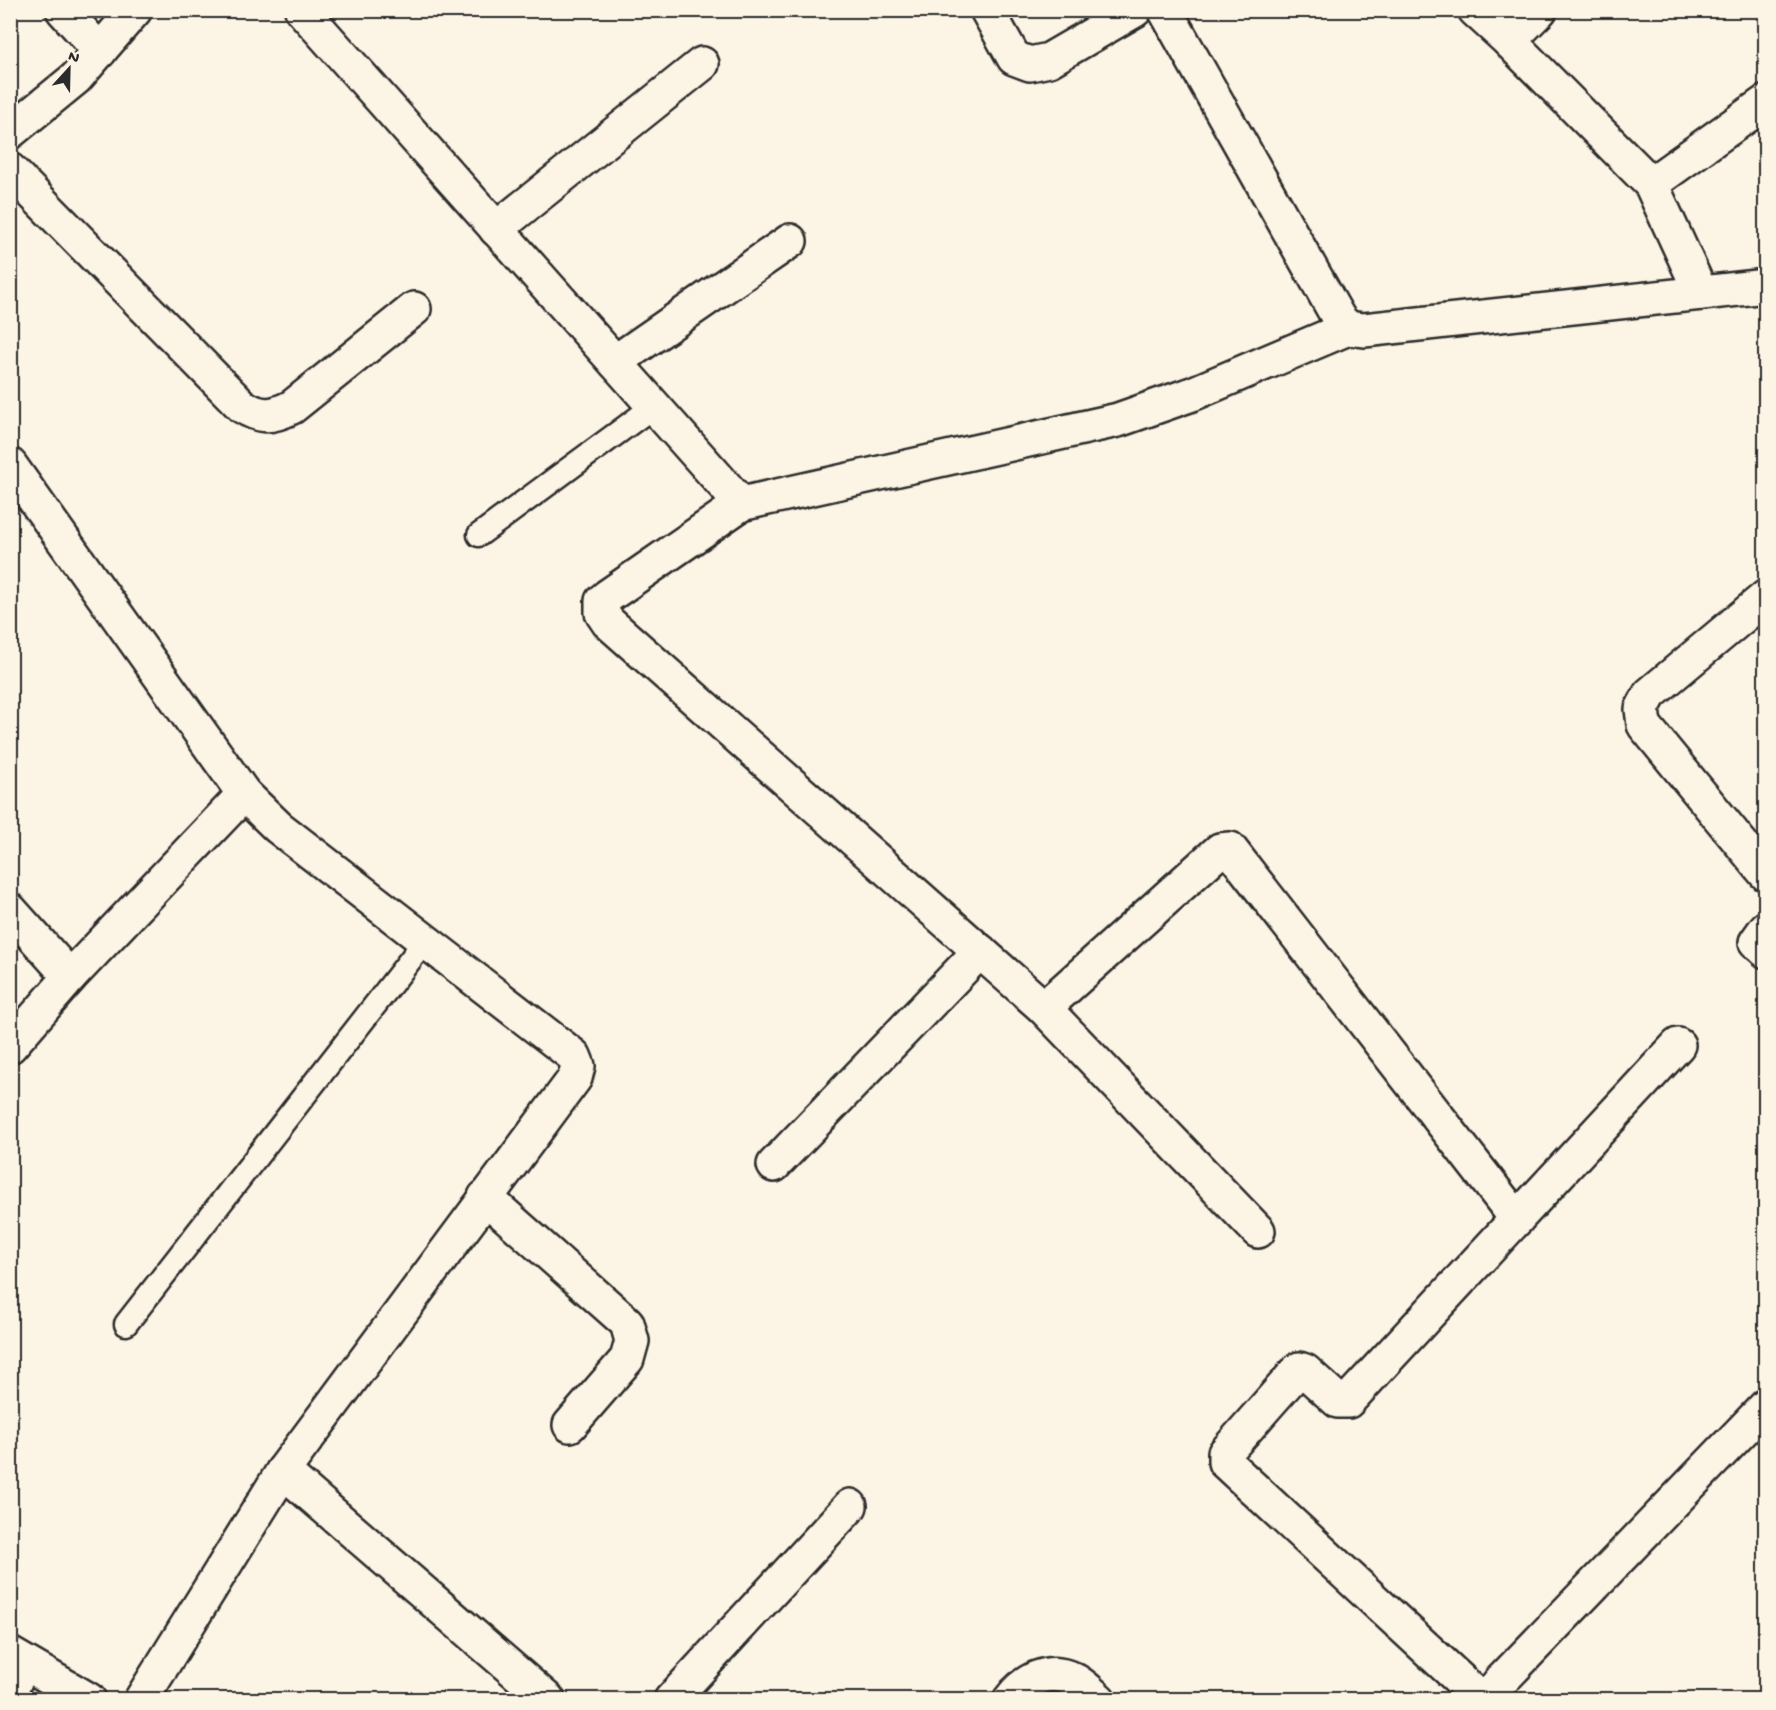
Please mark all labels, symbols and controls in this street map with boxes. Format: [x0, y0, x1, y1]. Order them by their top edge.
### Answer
north arrow [39, 39, 99, 99]
text: N [65, 48, 82, 69]

